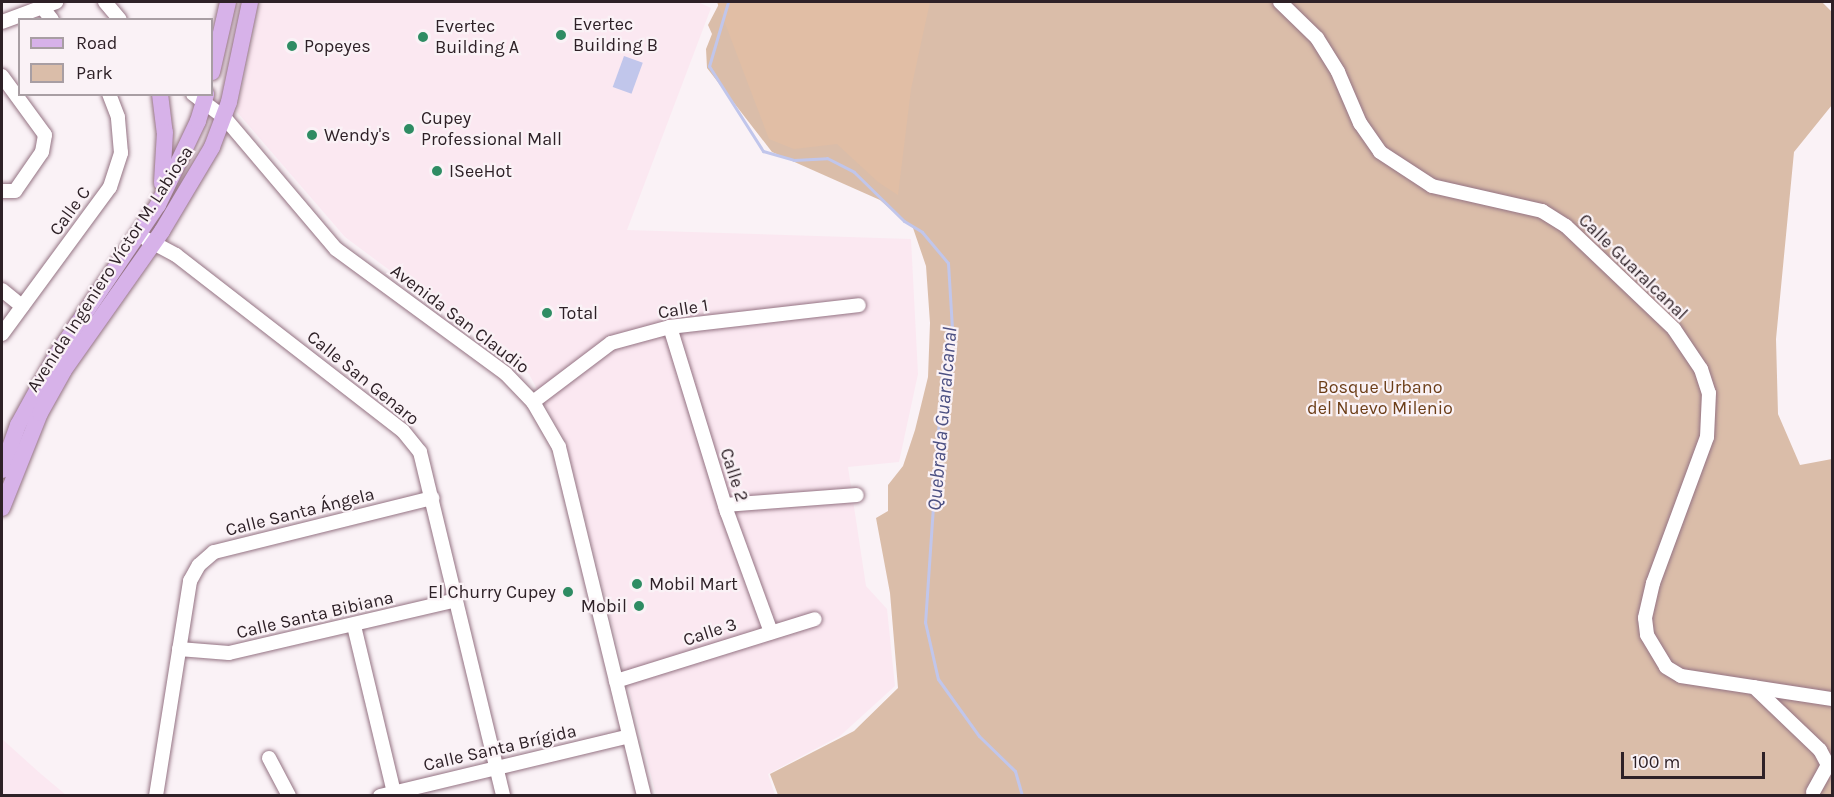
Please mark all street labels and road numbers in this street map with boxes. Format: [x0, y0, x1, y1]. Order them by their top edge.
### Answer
street label: Avenida Ingeniero Víctor M. Labiosa [22, 142, 198, 396]
street label: Calle C [45, 182, 95, 240]
street label: Calle Guaralcanal [1574, 209, 1692, 325]
street label: Avenida San Claudio [386, 260, 534, 378]
street label: Calle 1 [656, 294, 710, 324]
street label: Calle San Genaro [302, 326, 424, 430]
street label: Calle 2 [715, 446, 753, 504]
street label: Calle Santa Ángela [223, 483, 377, 541]
street label: Calle Santa Bibiana [234, 586, 396, 644]
street label: Calle 3 [680, 613, 740, 651]
street label: Calle Santa Brígida [421, 720, 579, 776]

